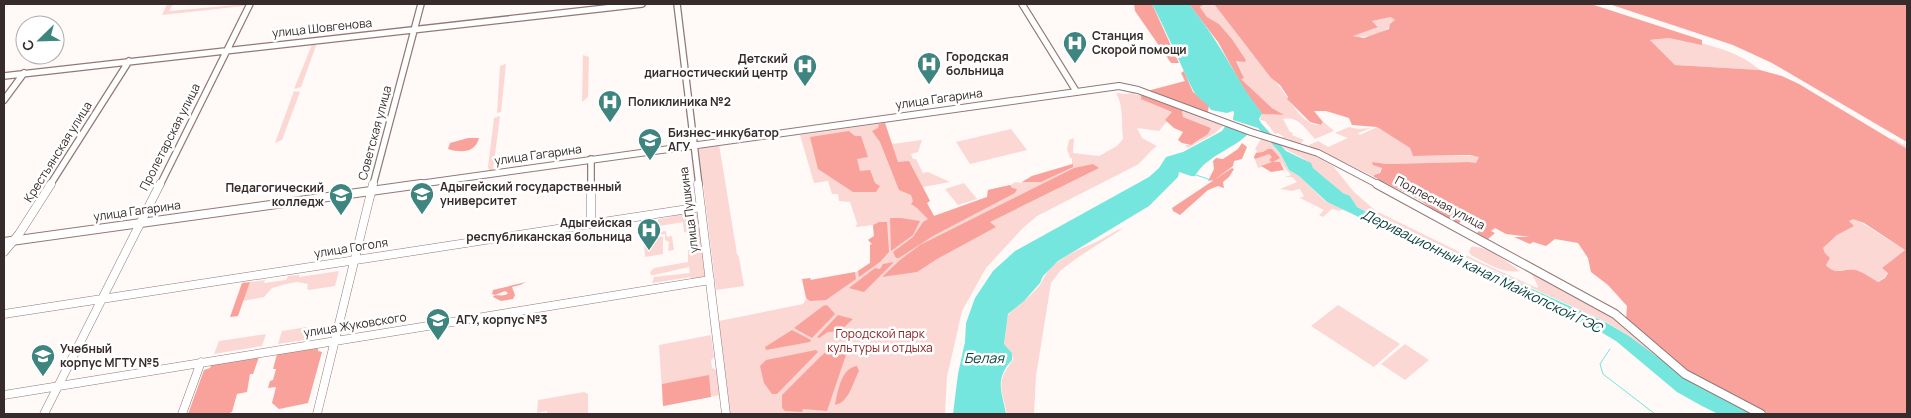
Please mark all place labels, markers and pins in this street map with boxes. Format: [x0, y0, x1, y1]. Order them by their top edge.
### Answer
place label: Станция Скорой помощи [1092, 27, 1187, 58]
hospital icon: Станция Скорой помощи [1062, 30, 1088, 64]
place label: Городская больница [946, 48, 1009, 79]
place label: Детский диагностический центр [644, 50, 788, 81]
hospital icon: Городская больница [916, 51, 942, 85]
hospital icon: Детский диагностический центр [792, 53, 818, 87]
hospital icon: Поликлиника №2 [597, 89, 623, 123]
place label: Поликлиника №2 [628, 93, 731, 110]
place label: Бизнес-инкубатор АГУ [668, 124, 779, 155]
school or university icon: Бизнес-инкубатор АГУ [637, 127, 663, 161]
place label: Адыгейский государственный университет [440, 178, 622, 209]
place label: Педагогический колледж [225, 179, 325, 210]
school or university icon: Адыгейский государственный университет [409, 181, 435, 215]
school or university icon: Педагогический колледж [328, 182, 354, 216]
place label: Адыгейская республиканская больница [466, 214, 632, 245]
hospital icon: Адыгейская республиканская больница [636, 217, 662, 251]
school or university icon: АГУ, корпус №3 [425, 307, 451, 341]
place label: АГУ, корпус №3 [456, 311, 547, 328]
place label: Учебный корпус МГТУ №5 [60, 340, 159, 371]
school or university icon: Учебный корпус МГТУ №5 [30, 343, 56, 377]

